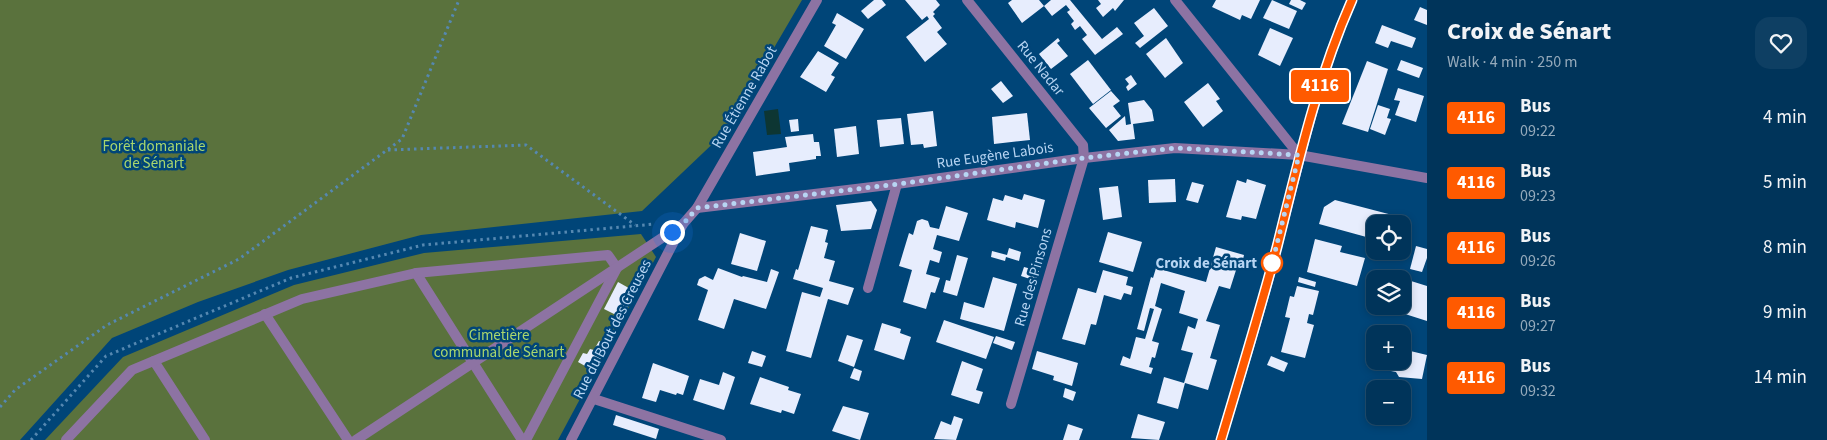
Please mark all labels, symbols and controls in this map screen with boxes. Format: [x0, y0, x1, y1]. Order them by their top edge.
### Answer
text: Croix de Sénart [1447, 14, 1611, 49]
button: heart [1755, 17, 1807, 69]
street label: Rue Nadar [1012, 36, 1070, 101]
street label: Rue Étienne Rabot [707, 42, 782, 152]
text: Walk · 4 min · 250 m [1447, 51, 1578, 73]
line badge: 4116 [1285, 70, 1355, 102]
text: 4116 [1301, 73, 1339, 98]
text: Bus [1520, 93, 1551, 120]
text: 4 min [1763, 104, 1807, 131]
text: 4116 [1457, 105, 1495, 130]
text: 09:22 [1520, 120, 1556, 142]
park label: Forêt domaniale de Sénart [103, 136, 205, 174]
street label: Rue Eugène Labois [935, 137, 1055, 174]
text: Bus [1520, 158, 1551, 185]
text: 5 min [1763, 169, 1807, 196]
text: 4116 [1457, 170, 1495, 195]
text: 09:23 [1520, 185, 1556, 207]
map controls [1366, 215, 1411, 425]
button: locate [1366, 215, 1411, 260]
your location [660, 220, 685, 245]
text: Bus [1520, 223, 1551, 250]
street label: Rue des Pinsons [1009, 225, 1058, 329]
text: 8 min [1763, 234, 1807, 261]
text: 4116 [1457, 235, 1495, 260]
text: 09:26 [1520, 250, 1556, 272]
marker: Croix de Sénart [1261, 252, 1283, 274]
place label: Croix de Sénart [1156, 253, 1257, 274]
street label: Rue du Bout des Creuses [568, 256, 657, 403]
button: layers [1366, 270, 1411, 315]
text: Bus [1520, 288, 1551, 315]
text: 9 min [1763, 299, 1807, 326]
text: 4116 [1457, 300, 1495, 325]
text: 09:27 [1520, 315, 1556, 337]
park label: Cimetière communal de Sénart [434, 325, 564, 363]
button: + [1366, 325, 1411, 370]
text: Bus [1520, 353, 1551, 380]
text: 14 min [1753, 364, 1807, 391]
text: 4116 [1457, 365, 1495, 390]
button: − [1366, 380, 1411, 425]
text: 09:32 [1520, 380, 1556, 402]

